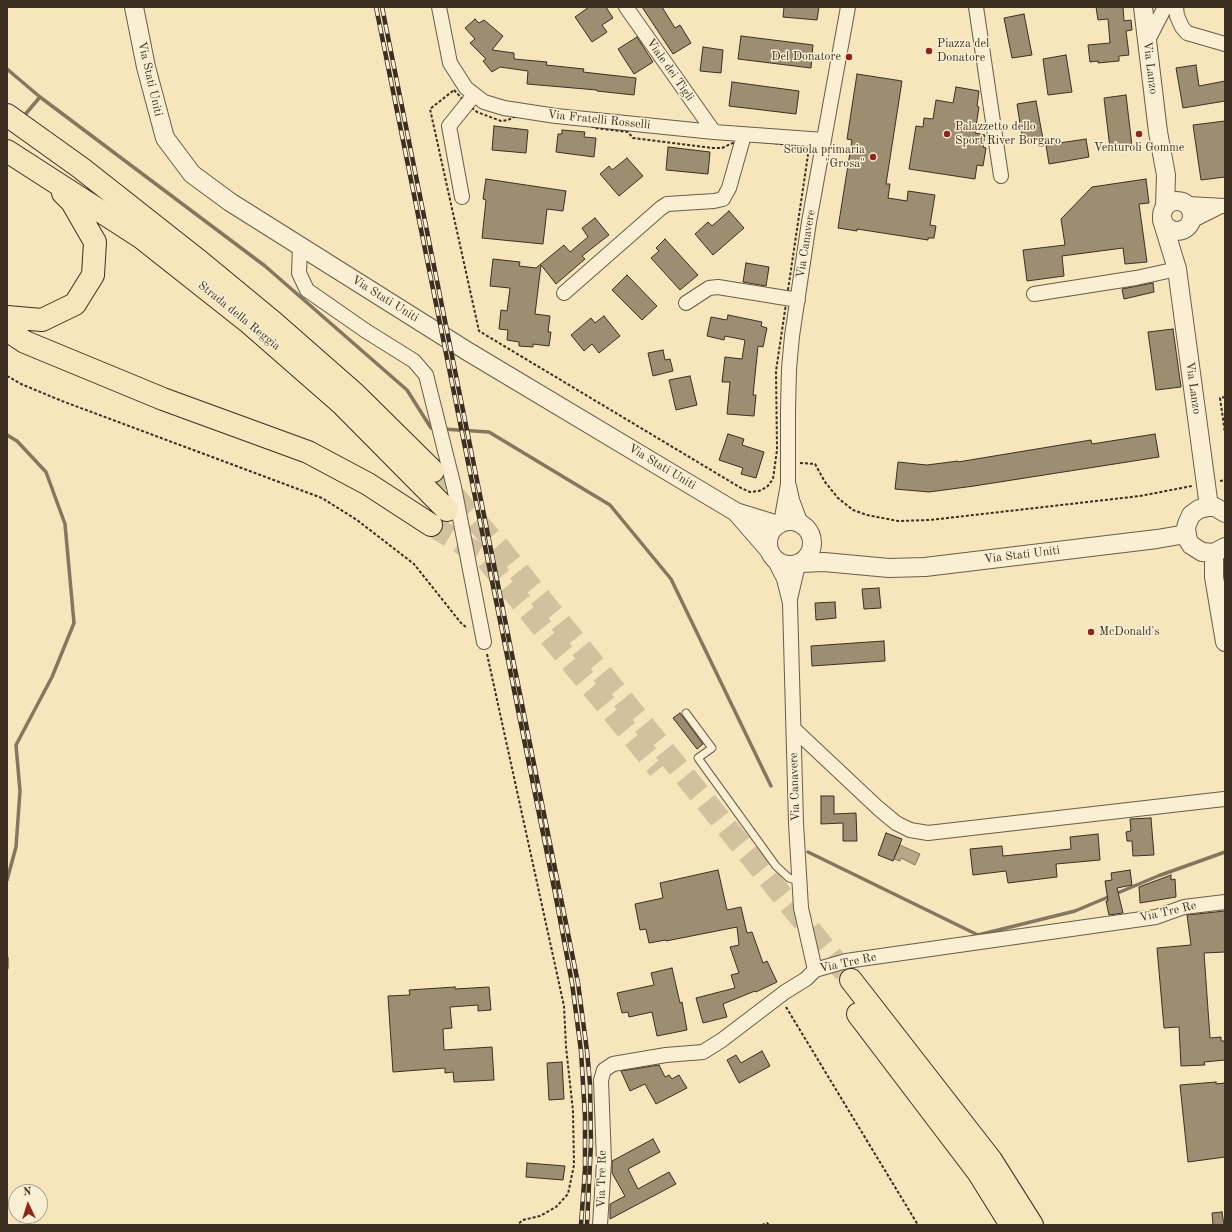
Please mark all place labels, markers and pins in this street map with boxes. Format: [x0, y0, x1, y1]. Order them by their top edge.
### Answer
place label: Piazza del Donatore [937, 37, 989, 65]
marker: Piazza del Donatore [924, 46, 934, 56]
place label: Del Donatore [771, 50, 841, 64]
marker: Del Donatore [844, 52, 854, 62]
place label: Palazzetto dello Sport River Borgaro [955, 120, 1061, 148]
marker: Palazzetto dello Sport River Borgaro [942, 129, 952, 139]
marker: Venturoli Gomme [1134, 129, 1144, 139]
place label: Venturoli Gomme [1094, 141, 1184, 155]
place label: Scuola primaria "Grosa" [784, 143, 865, 171]
marker: Scuola primaria "Grosa" [868, 152, 878, 162]
place label: McDonald's [1099, 625, 1160, 639]
marker: McDonald's [1086, 627, 1096, 637]

